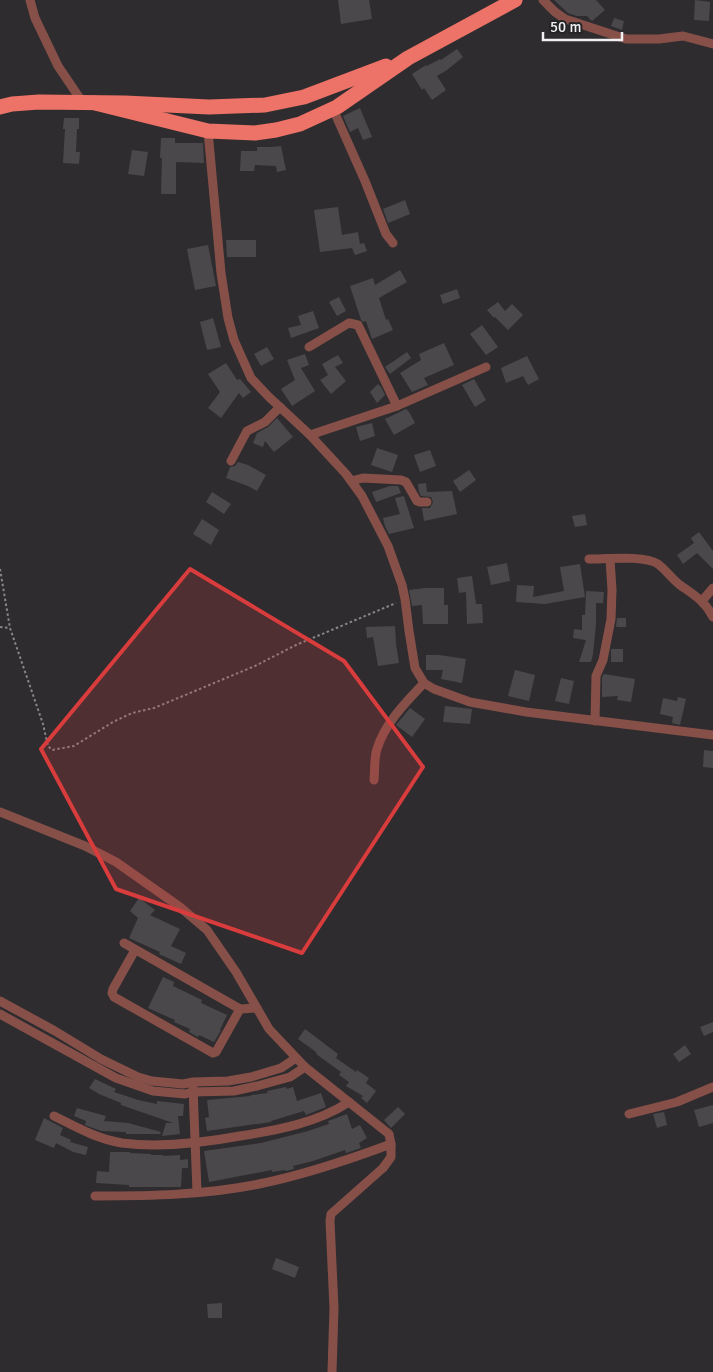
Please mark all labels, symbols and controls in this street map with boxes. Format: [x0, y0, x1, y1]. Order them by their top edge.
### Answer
scale bar [543, 10, 622, 42]
text: 50 m [550, 18, 581, 36]

